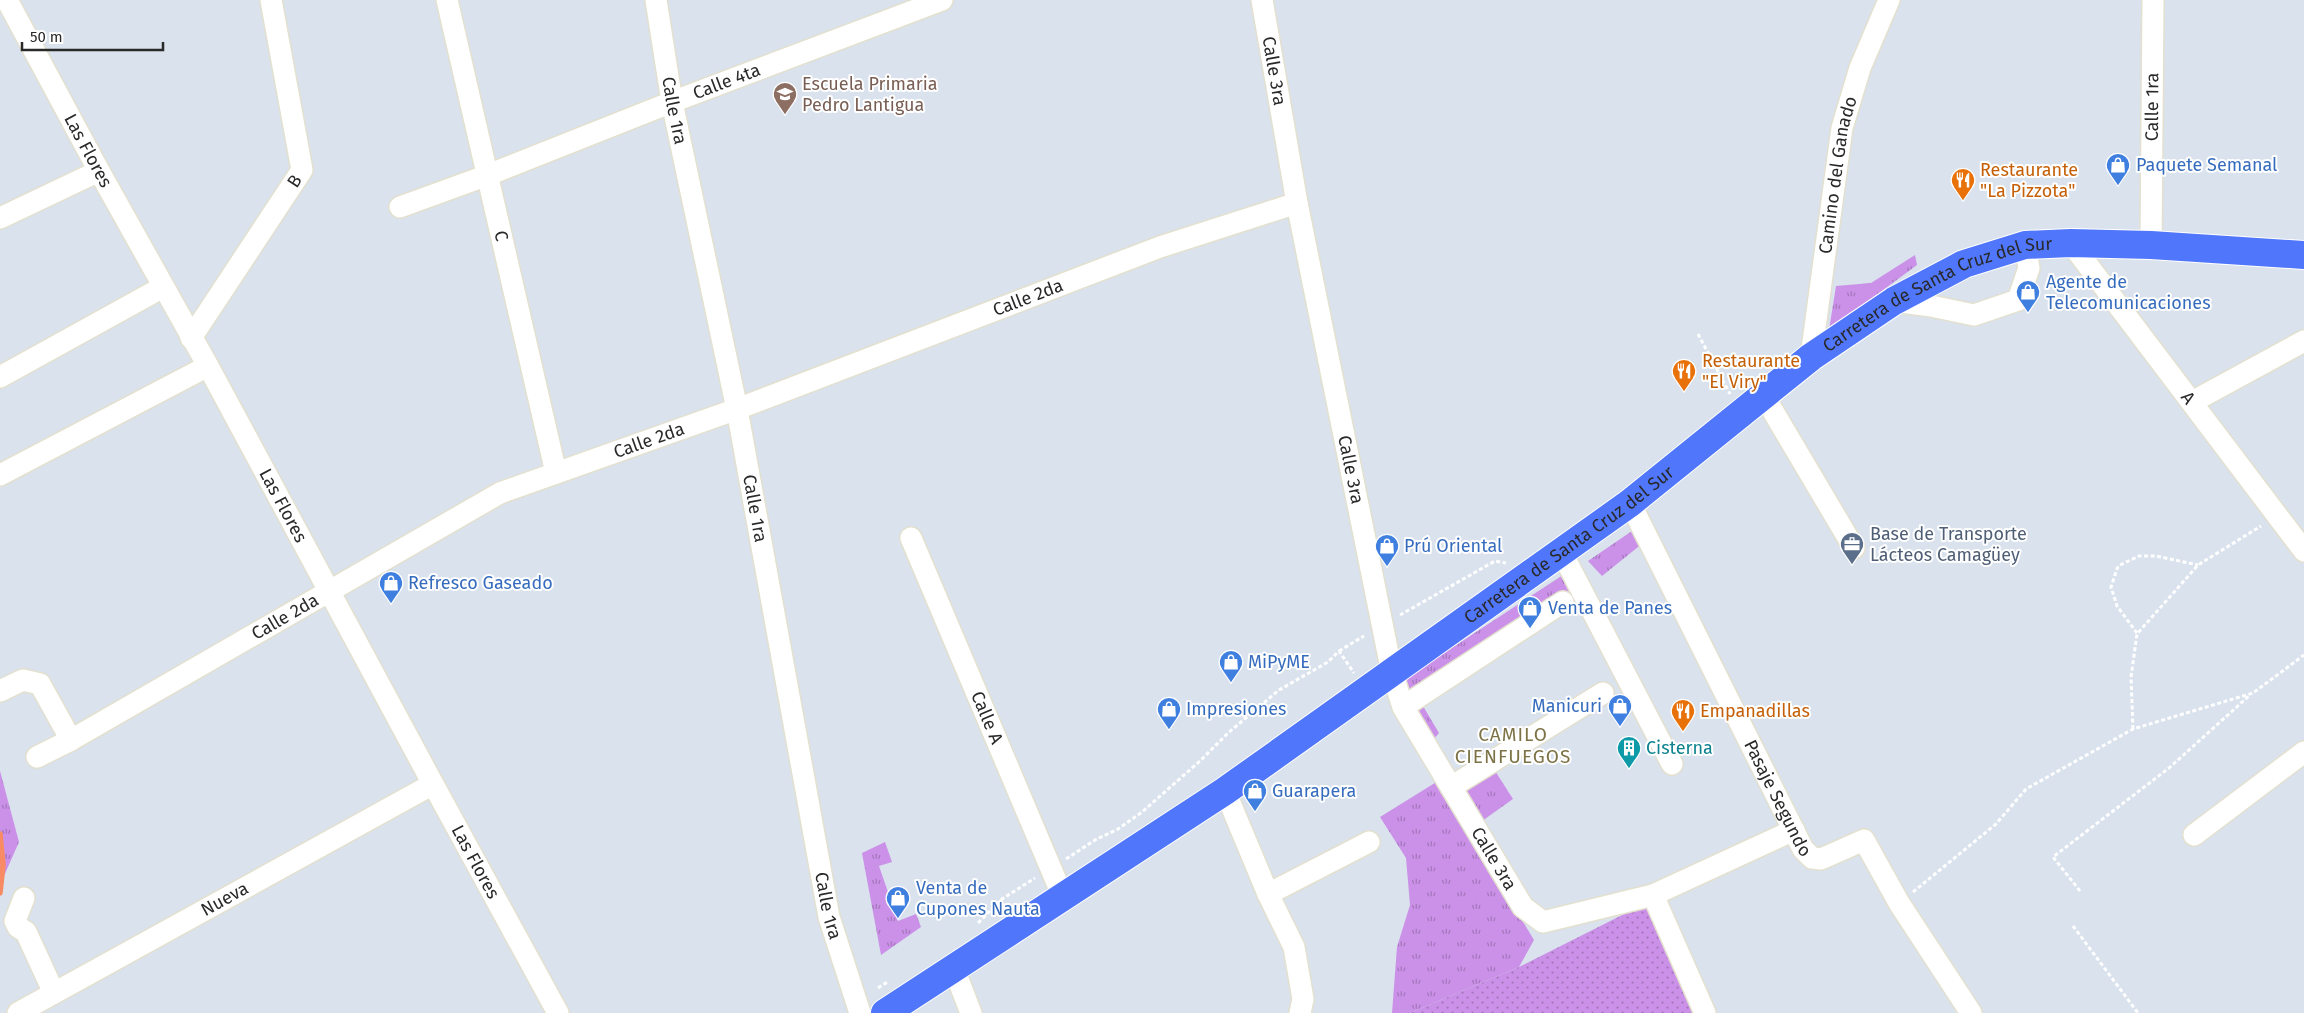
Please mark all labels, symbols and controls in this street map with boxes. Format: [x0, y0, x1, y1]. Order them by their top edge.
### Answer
scale bar [22, 20, 164, 52]
text: 50 m [30, 28, 63, 46]
street label: Calle 3ra [1257, 35, 1291, 107]
street label: Calle 4ta [690, 59, 763, 104]
place label: Escuela Primaria Pedro Lantigua [802, 73, 938, 116]
street label: Calle 1ra [2141, 73, 2163, 141]
street label: Calle 1ra [657, 75, 692, 146]
school or university icon: Escuela Primaria Pedro Lantigua [772, 81, 798, 115]
street label: Camino del Ganado [1814, 94, 1862, 255]
street label: Las Flores [59, 110, 117, 191]
shop icon: Paquete Semanal [2105, 152, 2131, 186]
place label: Paquete Semanal [2136, 154, 2277, 176]
place label: Restaurante "La Pizzota" [1980, 159, 2078, 202]
restaurant icon: Restaurante "La Pizzota" [1950, 167, 1976, 201]
street label: B [282, 170, 307, 192]
street label: C [489, 228, 513, 243]
street label: Carretera de Santa Cruz del Sur [1818, 233, 2053, 357]
place label: Agente de Telecomunicaciones [2046, 271, 2211, 314]
street label: Calle 2da [990, 274, 1066, 321]
shop icon: Agente de Telecomunicaciones [2015, 279, 2041, 313]
place label: Restaurante "El Viry" [1702, 350, 1800, 393]
restaurant icon: Restaurante "El Viry" [1671, 358, 1697, 392]
street label: A [2176, 387, 2200, 409]
street label: Calle 2da [610, 418, 687, 463]
street label: Calle 3ra [1333, 433, 1369, 506]
street label: Carretera de Santa Cruz del Sur [1460, 461, 1678, 628]
street label: Las Flores [254, 465, 312, 546]
street label: Calle 1ra [738, 473, 772, 544]
place label: Base de Transporte Lácteos Camagüey [1870, 523, 2027, 566]
office icon: Base de Transporte Lácteos Camagüey [1839, 531, 1865, 565]
shop icon: Prú Oriental [1374, 533, 1400, 567]
place label: Prú Oriental [1404, 535, 1502, 557]
shop icon: Refresco Gaseado [378, 570, 404, 604]
place label: Refresco Gaseado [408, 572, 553, 594]
street label: Calle 2da [248, 589, 322, 645]
shop icon: Venta de Panes [1517, 595, 1543, 629]
place label: Venta de Panes [1548, 597, 1672, 619]
shop icon: MiPyME [1218, 649, 1244, 683]
place label: MiPyME [1248, 651, 1310, 673]
street label: Calle A [966, 688, 1008, 748]
shop icon: Manicuri [1607, 693, 1633, 727]
place label: Manicuri [1532, 695, 1602, 717]
shop icon: Impresiones [1156, 696, 1182, 730]
place label: Impresiones [1186, 698, 1286, 720]
restaurant icon: Empanadillas [1670, 698, 1696, 732]
place label: Empanadillas [1700, 700, 1810, 722]
district label: CAMILO CIENFUEGOS [1455, 723, 1571, 768]
building icon: Cisterna [1616, 735, 1642, 769]
street label: Pasaje Segundo [1739, 736, 1816, 862]
place label: Cisterna [1646, 737, 1713, 759]
shop icon: Guarapera [1242, 778, 1268, 812]
place label: Guarapera [1272, 780, 1356, 802]
street label: Las Flores [447, 821, 504, 903]
street label: Calle 3ra [1467, 823, 1521, 894]
street label: Calle 1ra [810, 870, 847, 942]
street label: Nueva [197, 877, 252, 921]
place label: Venta de Cupones Nauta [916, 877, 1040, 920]
shop icon: Venta de Cupones Nauta [885, 885, 911, 919]

